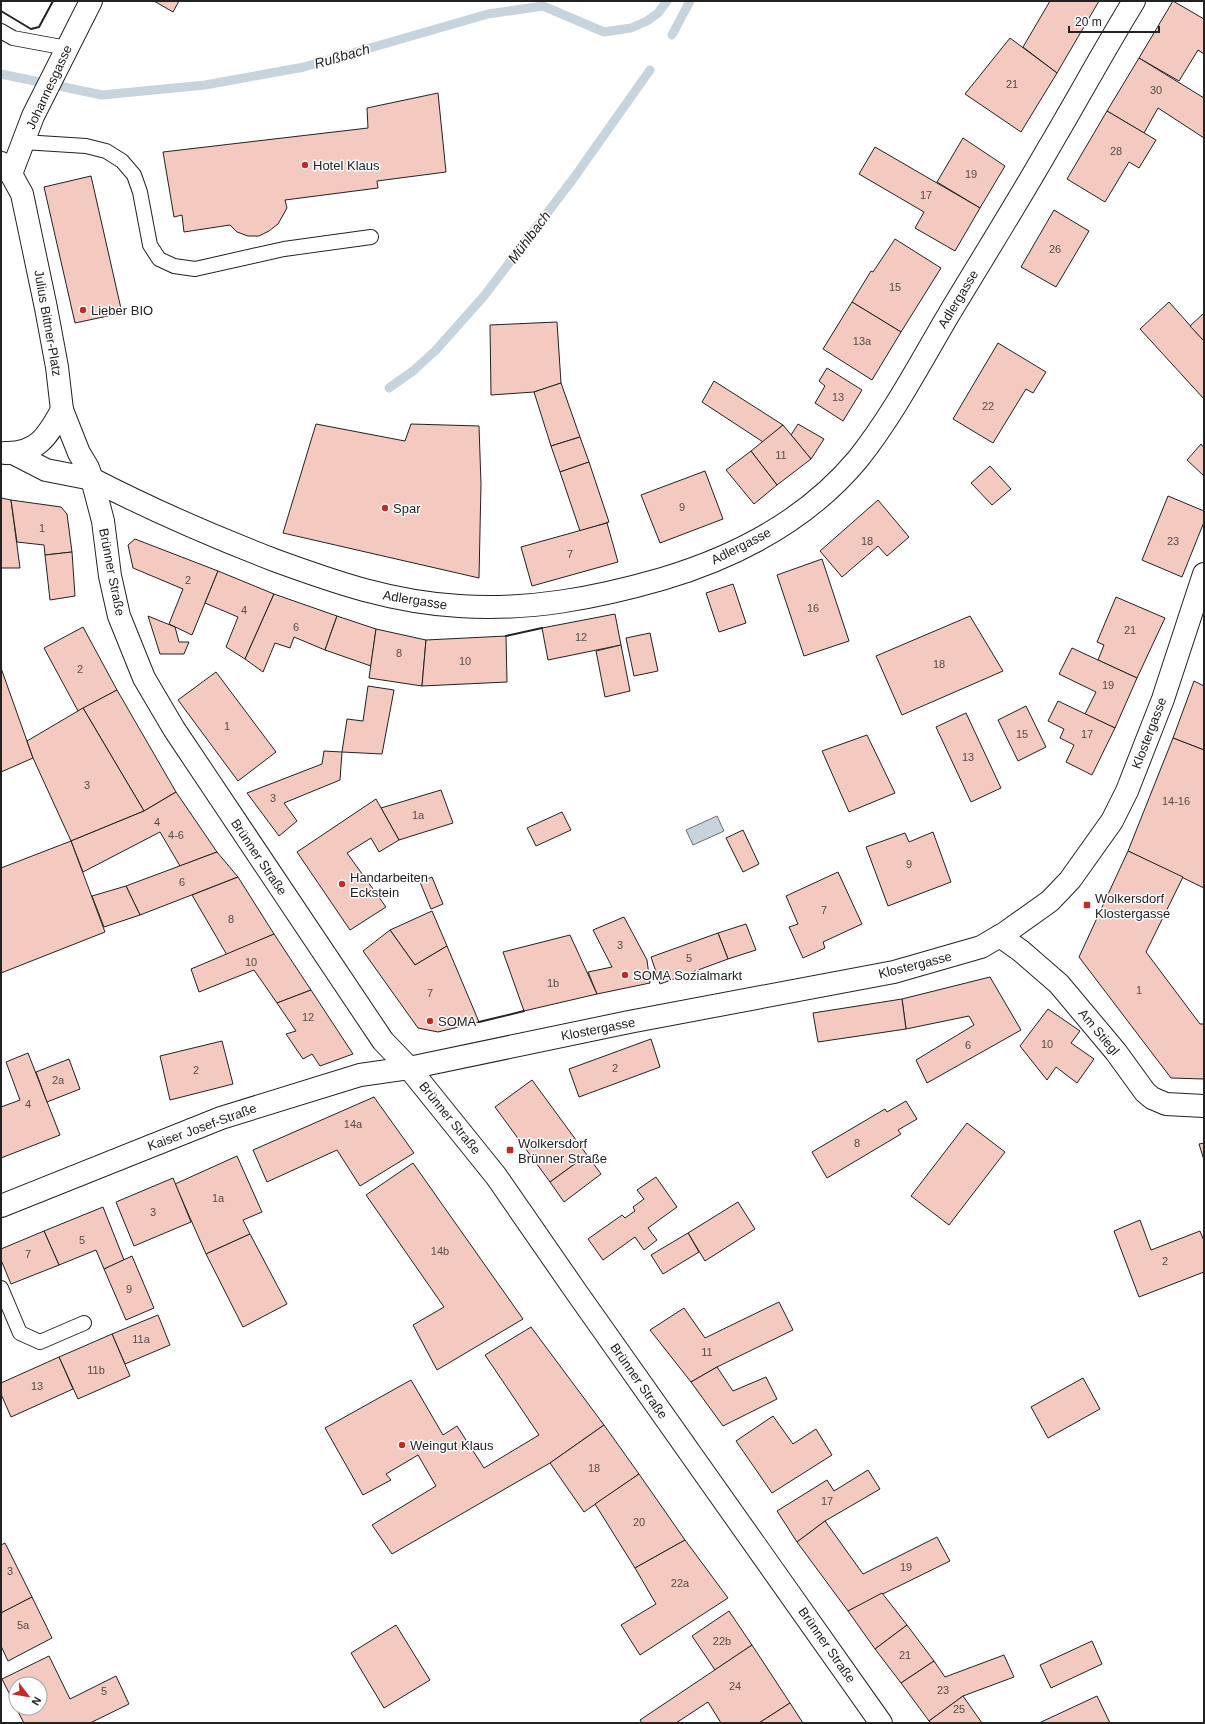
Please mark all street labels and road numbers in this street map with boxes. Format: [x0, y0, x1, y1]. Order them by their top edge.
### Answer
street label: Johannesgasse [23, 43, 75, 131]
street label: Adlergasse [935, 267, 981, 331]
street label: Julius Bittner-Platz [31, 269, 65, 377]
street label: Adlergasse [709, 525, 773, 567]
street label: Brünner Straße [96, 527, 128, 617]
street label: Adlergasse [382, 588, 448, 612]
street label: Klostergasse [1129, 695, 1169, 771]
street label: Brünner Straße [228, 816, 290, 898]
street label: Klostergasse [877, 949, 953, 981]
street label: Am Stiegl [1075, 1006, 1123, 1058]
street label: Klostergasse [560, 1014, 636, 1044]
street label: Brünner Straße [416, 1079, 484, 1157]
street label: Kaiser Josef-Straße [145, 1100, 259, 1154]
street label: Brünner Straße [607, 1340, 671, 1422]
street label: Brünner Straße [795, 1604, 859, 1686]

